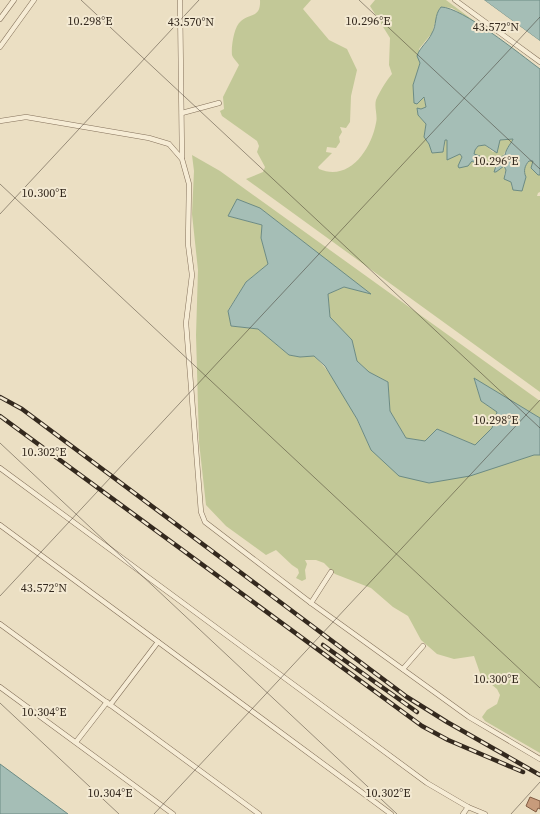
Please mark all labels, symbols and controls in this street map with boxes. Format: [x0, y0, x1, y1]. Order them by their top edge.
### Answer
text: 10.298°E [68, 13, 112, 29]
text: 10.296°E [346, 13, 390, 29]
text: 43.570°N [168, 14, 214, 30]
text: 43.572°N [473, 19, 519, 35]
text: 10.296°E [474, 153, 518, 169]
text: 10.300°E [22, 185, 66, 201]
text: 10.298°E [474, 412, 518, 428]
text: 10.302°E [22, 444, 66, 460]
text: 43.572°N [21, 580, 67, 596]
text: 10.300°E [474, 671, 518, 687]
text: 10.304°E [22, 704, 66, 720]
text: 10.304°E [88, 785, 132, 801]
text: 10.302°E [366, 785, 410, 801]

